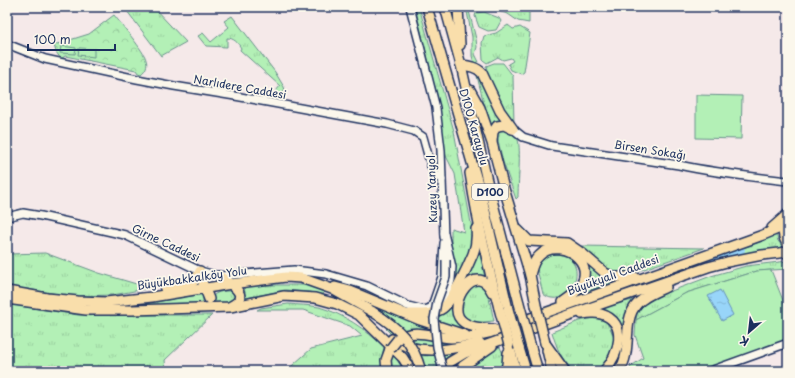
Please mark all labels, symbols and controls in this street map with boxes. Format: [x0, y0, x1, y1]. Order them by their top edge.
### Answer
scale bar [28, 26, 115, 52]
text: 100 m [34, 30, 71, 48]
street label: Narlıdere Caddesi [192, 70, 288, 103]
street label: D100 Karayolu [455, 87, 494, 167]
street label: Birsen Sokağı [613, 135, 687, 164]
street label: Kuzey Yanyol [422, 155, 441, 223]
road number: D100 [472, 184, 508, 200]
street label: Girne Caddesi [129, 219, 203, 266]
street label: Büyükyalı Caddesi [565, 250, 661, 299]
street label: Büyükbakkalköy Yolu [136, 261, 248, 294]
north arrow [729, 312, 769, 352]
text: K [737, 332, 752, 351]

